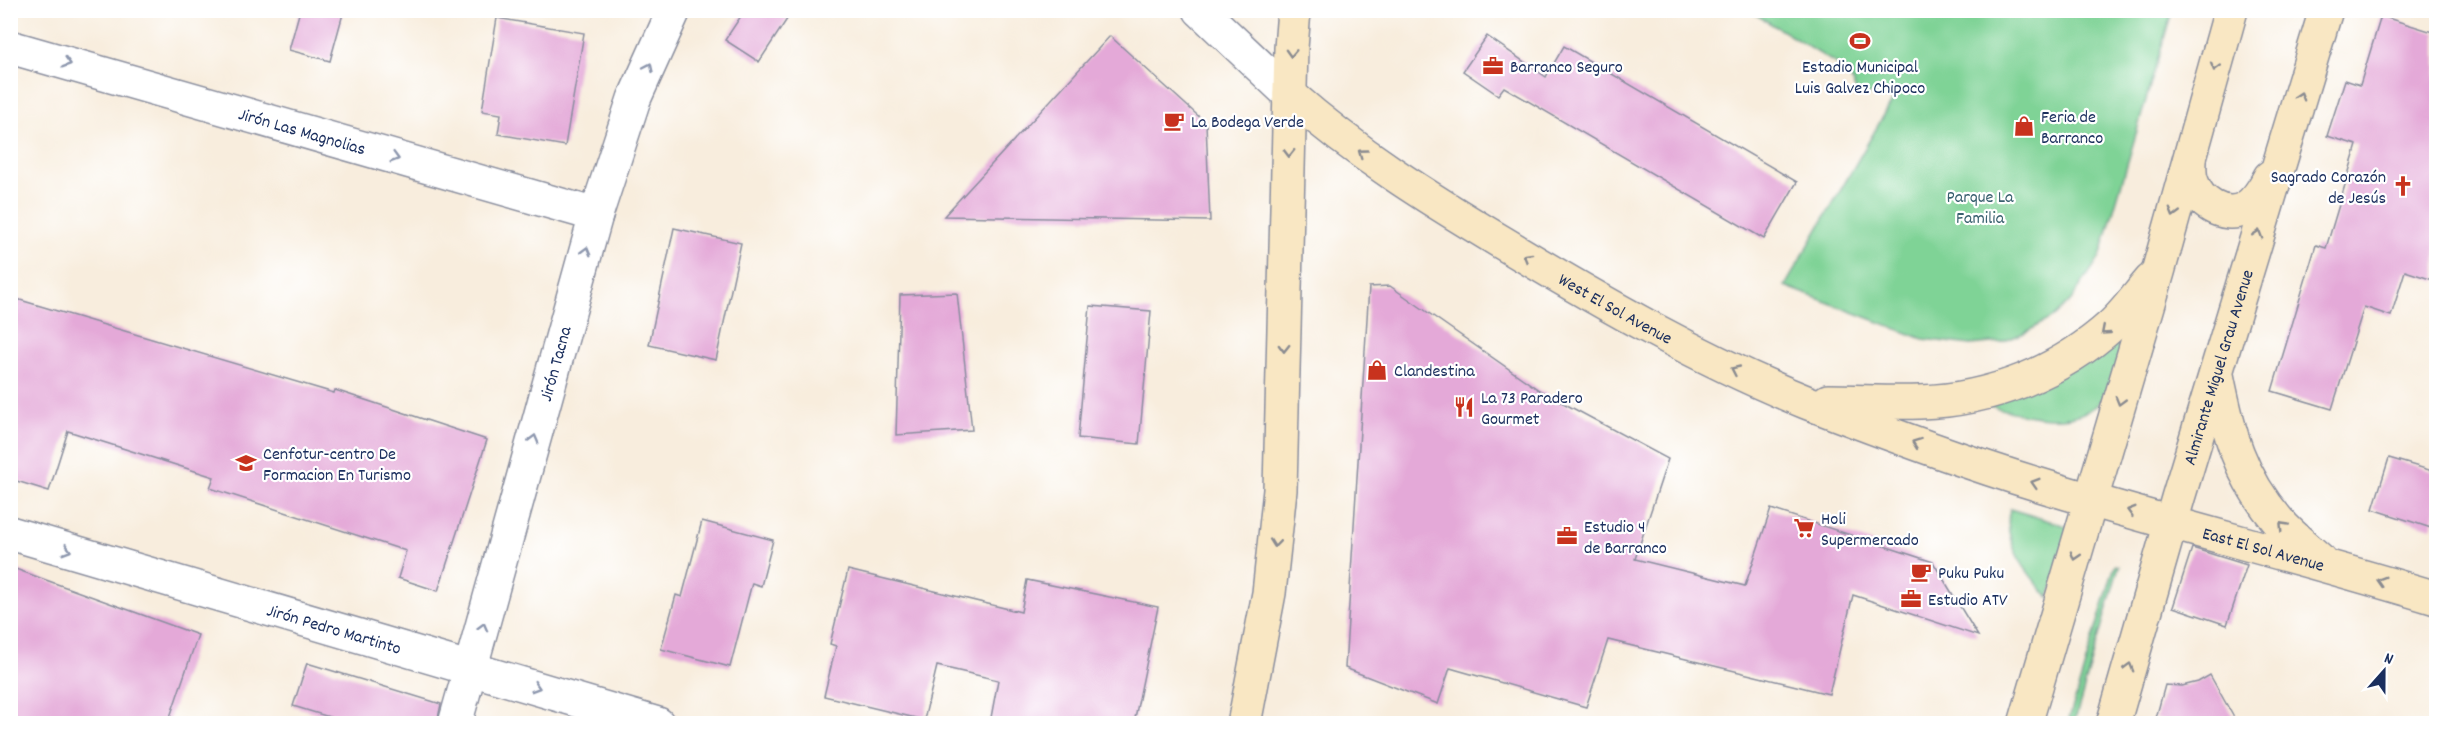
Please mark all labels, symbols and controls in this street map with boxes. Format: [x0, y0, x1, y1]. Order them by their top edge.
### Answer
sports icon: Estadio Municipal Luis Galvez Chipoco [1848, 29, 1872, 53]
one-way arrow [1284, 48, 1297, 57]
office icon: Barranco Seguro [1481, 54, 1505, 78]
one-way arrow [61, 56, 72, 68]
place label: Barranco Seguro [1510, 56, 1623, 81]
place label: Estadio Municipal Luis Galvez Chipoco [1795, 56, 1925, 102]
one-way arrow [2210, 61, 2222, 72]
one-way arrow [641, 62, 653, 73]
one-way arrow [2293, 91, 2305, 102]
street label: Jirón Las Magnolias [235, 103, 368, 163]
place label: Feria de Barranco [2041, 106, 2103, 152]
cafe icon: La Bodega Verde [1162, 109, 1186, 133]
place label: La Bodega Verde [1191, 111, 1304, 136]
shop icon: Feria de Barranco [2012, 114, 2036, 138]
one-way arrow [1282, 149, 1295, 158]
one-way arrow [1358, 149, 1369, 160]
one-way arrow [390, 150, 400, 163]
place label: Sagrado Corazón de Jesús [2271, 166, 2386, 212]
church icon: Sagrado Corazón de Jesús [2391, 174, 2415, 198]
park label: Parque La Familia [1947, 186, 2014, 232]
one-way arrow [2169, 208, 2181, 218]
one-way arrow [2251, 229, 2263, 240]
one-way arrow [579, 246, 591, 257]
one-way arrow [1523, 253, 1533, 265]
street label: Almirante Miguel Grau Avenue [2179, 267, 2262, 469]
street label: West El Sol Avenue [1553, 269, 1676, 352]
street label: Jirón Tacna [535, 323, 580, 405]
one-way arrow [2101, 324, 2112, 335]
one-way arrow [1277, 344, 1290, 353]
shop icon: Clandestina [1365, 358, 1389, 382]
place label: Clandestina [1394, 360, 1475, 385]
one-way arrow [1731, 365, 1742, 377]
place label: La 73 Paradero Gourmet [1481, 387, 1583, 433]
restaurant icon: La 73 Paradero Gourmet [1452, 395, 1476, 419]
one-way arrow [2115, 395, 2127, 406]
one-way arrow [527, 434, 540, 444]
one-way arrow [1911, 437, 1922, 450]
place label: Cenfotur-centro De Formacion En Turismo [263, 443, 411, 489]
school or university icon: Cenfotur-centro De Formacion En Turismo [234, 451, 258, 475]
one-way arrow [2030, 478, 2041, 491]
one-way arrow [2126, 506, 2137, 518]
place label: Holi Supermercado [1821, 508, 1919, 554]
place label: Estudio 4 de Barranco [1584, 516, 1667, 562]
supermarket icon: Holi Supermercado [1792, 516, 1816, 540]
street label: East El Sol Avenue [2199, 522, 2327, 580]
one-way arrow [2279, 522, 2290, 532]
office icon: Estudio 4 de Barranco [1555, 524, 1579, 548]
one-way arrow [1269, 538, 1282, 547]
one-way arrow [61, 543, 72, 555]
one-way arrow [2070, 550, 2082, 560]
cafe icon: Puku Puku [1909, 560, 1933, 584]
place label: Puku Puku [1938, 562, 2004, 587]
one-way arrow [2376, 576, 2387, 589]
office icon: Estudio ATV [1899, 587, 1923, 611]
place label: Estudio ATV [1928, 589, 2008, 614]
street label: Jirón Pedro Martinto [263, 599, 404, 663]
one-way arrow [475, 622, 488, 632]
north arrow [2354, 641, 2414, 701]
text: N [2381, 647, 2396, 672]
one-way arrow [2122, 662, 2134, 673]
one-way arrow [530, 680, 541, 692]

